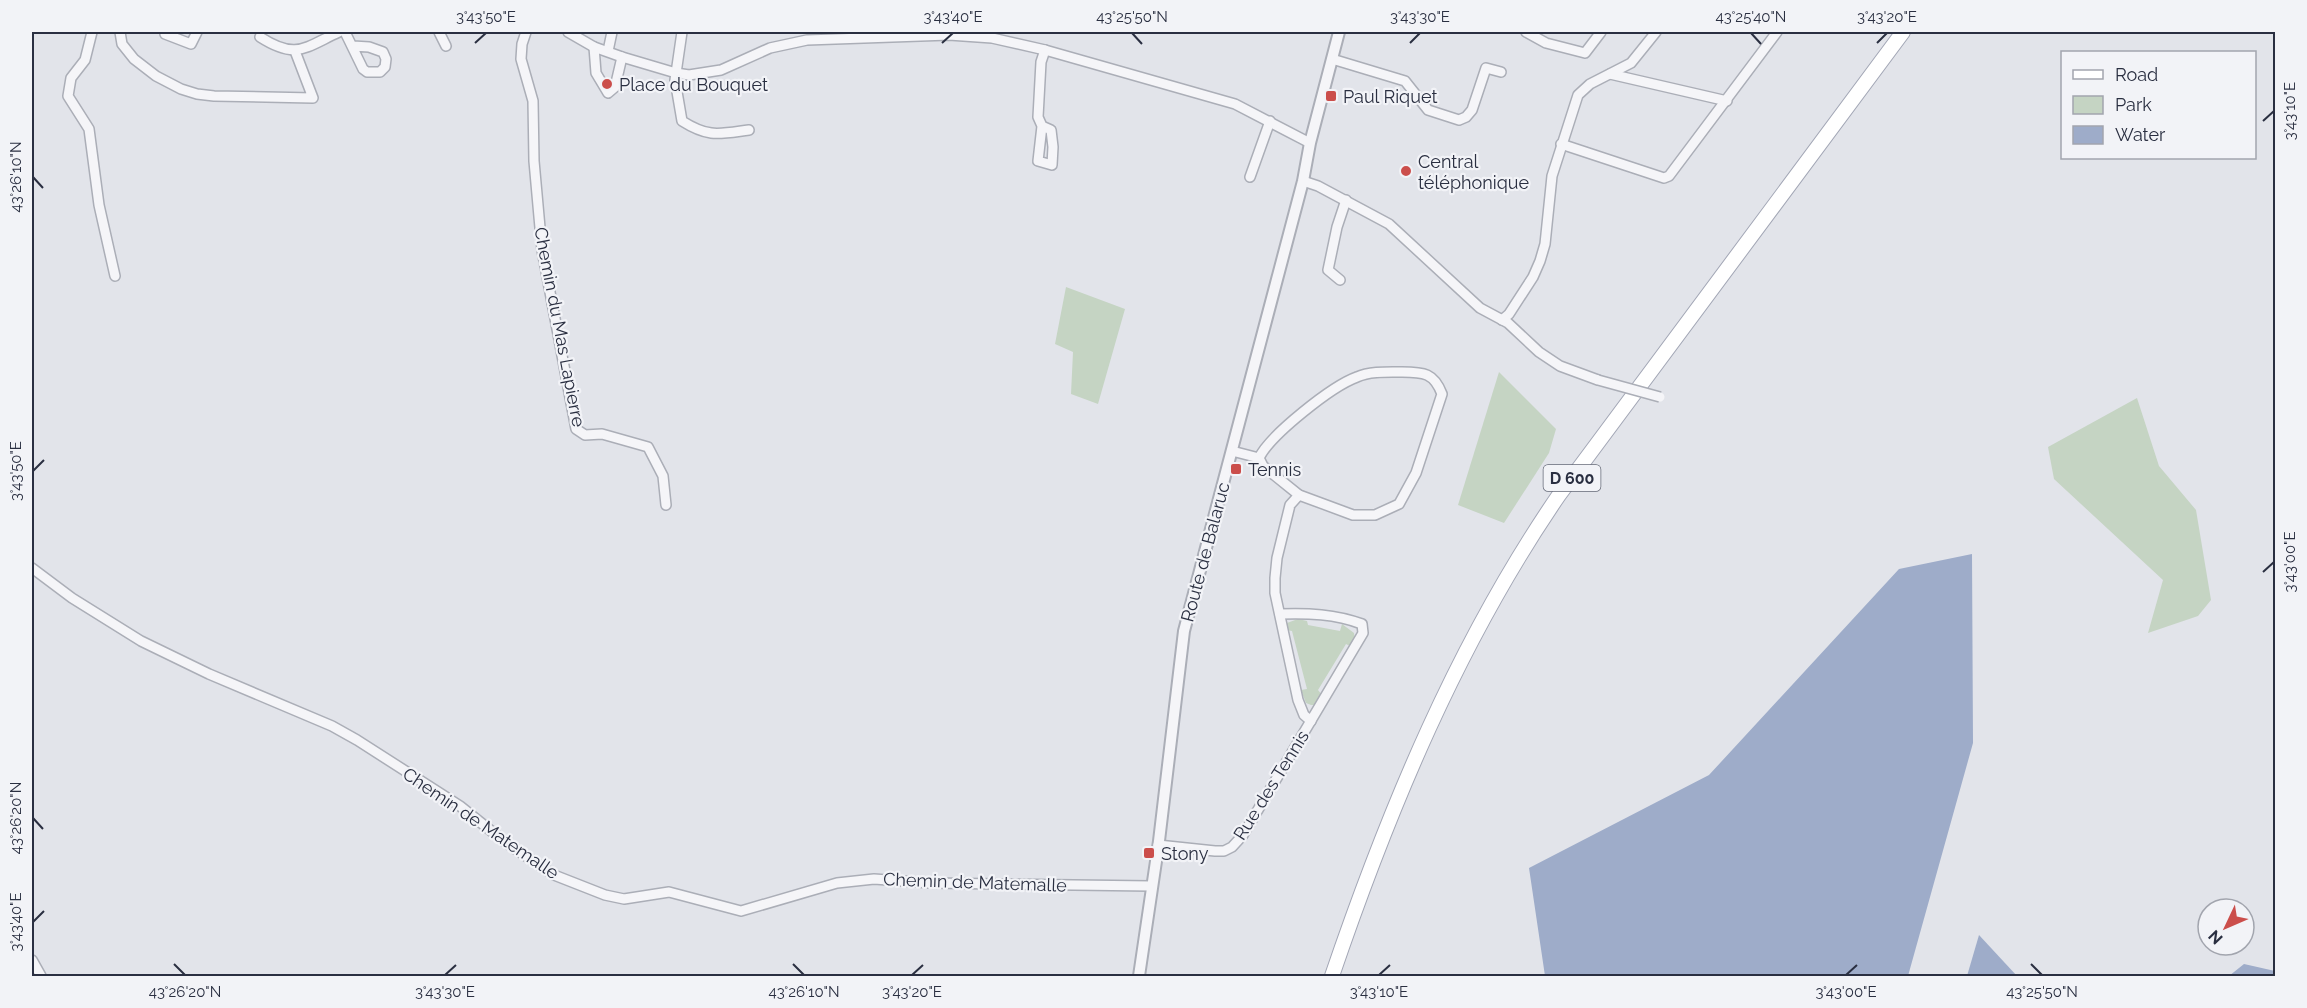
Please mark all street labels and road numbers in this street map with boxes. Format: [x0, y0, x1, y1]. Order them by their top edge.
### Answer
street label: Chemin du Mas Lapierre [530, 225, 590, 429]
road number: D 600 [1544, 465, 1600, 491]
street label: Route de Balaruc [1176, 480, 1234, 624]
street label: Rue des Tennis [1229, 726, 1313, 844]
street label: Chemin de Matemalle [399, 763, 563, 883]
street label: Chemin de Matemalle [883, 868, 1068, 896]

